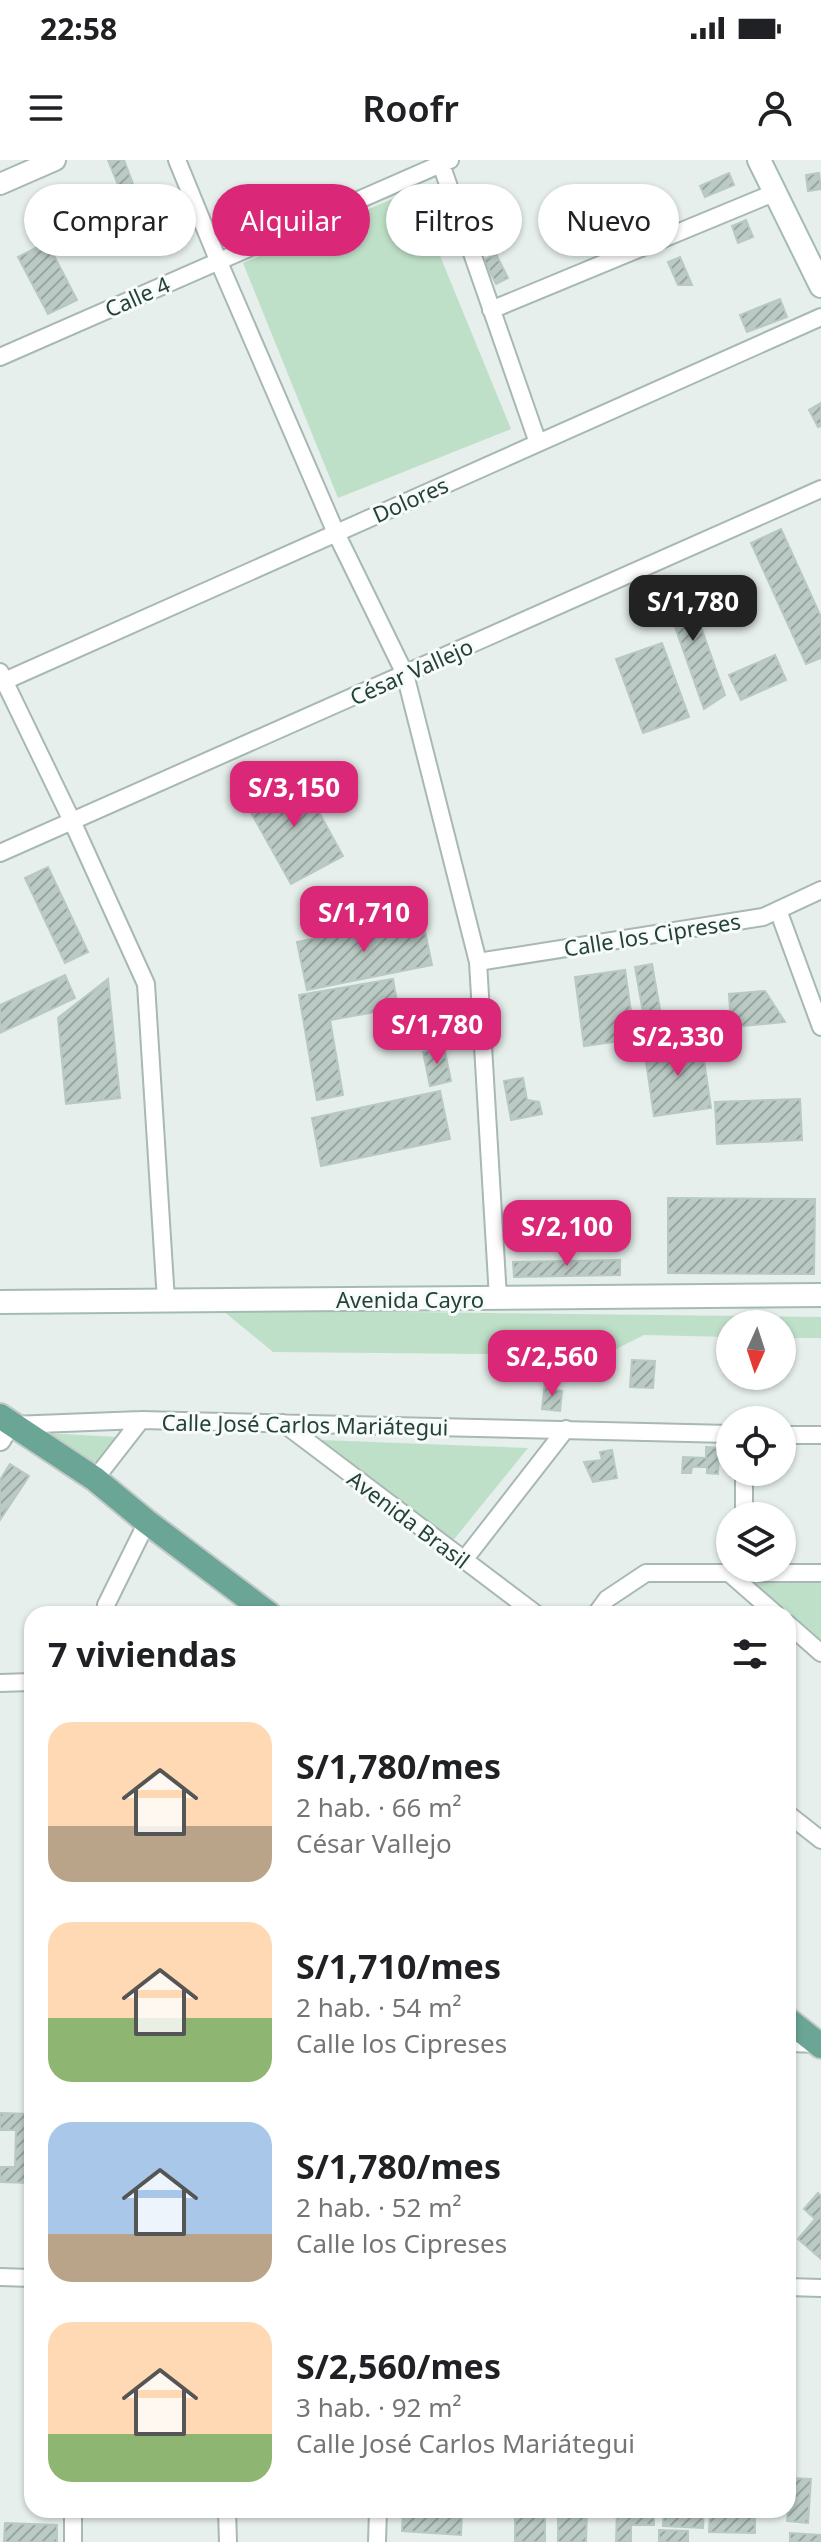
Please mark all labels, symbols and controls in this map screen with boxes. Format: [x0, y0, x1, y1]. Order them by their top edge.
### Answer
text: 22:58 [40, 8, 117, 49]
text: Roofr [362, 84, 459, 133]
icon: menu [24, 86, 68, 130]
icon: person [753, 86, 797, 130]
chip: Comprar [24, 184, 196, 256]
chip: Alquilar [212, 184, 370, 256]
chip: Filtros [386, 184, 522, 256]
chip: Nuevo [538, 184, 679, 256]
street label: Calle 4 [100, 268, 175, 324]
street label: Dolores [367, 469, 453, 529]
pin: S/1,780 [619, 575, 767, 643]
text: S/1,780 [647, 583, 739, 619]
street label: César Vallejo [345, 630, 477, 712]
pin: S/3,150 [220, 761, 368, 829]
text: S/3,150 [248, 769, 340, 805]
pin: S/1,710 [290, 886, 438, 954]
text: S/1,710 [318, 894, 410, 930]
street label: Calle los Cipreses [561, 905, 743, 963]
pin: S/1,780 [363, 998, 511, 1066]
text: S/1,780 [391, 1006, 483, 1042]
pin: S/2,330 [604, 1010, 752, 1078]
text: S/2,330 [632, 1018, 724, 1054]
pin: S/2,100 [493, 1200, 641, 1268]
text: S/2,100 [521, 1208, 613, 1244]
street label: Avenida Cayro [336, 1284, 484, 1314]
north arrow [716, 1310, 796, 1390]
map controls [716, 1310, 796, 1582]
pin: S/2,560 [478, 1330, 626, 1398]
text: S/2,560 [506, 1338, 598, 1374]
street label: Calle José Carlos Mariátegui [161, 1406, 449, 1442]
button: locate [716, 1406, 796, 1486]
street label: Avenida Brasil [342, 1463, 476, 1575]
button: layers [716, 1502, 796, 1582]
text: 7 viviendas [48, 1631, 237, 1677]
icon: filters [728, 1632, 772, 1676]
text: S/1,780/mes [296, 1743, 501, 1789]
icon: home [112, 1754, 208, 1850]
text: 2 hab. · 66 m² [296, 1789, 462, 1825]
text: César Vallejo [296, 1825, 452, 1861]
text: S/1,710/mes [296, 1943, 501, 1989]
icon: home [112, 1954, 208, 2050]
text: 2 hab. · 54 m² [296, 1989, 462, 2025]
text: Calle los Cipreses [296, 2025, 507, 2061]
text: S/1,780/mes [296, 2143, 501, 2189]
icon: home [112, 2154, 208, 2250]
text: 2 hab. · 52 m² [296, 2189, 462, 2225]
text: Calle los Cipreses [296, 2225, 507, 2261]
text: S/2,560/mes [296, 2343, 501, 2389]
icon: home [112, 2354, 208, 2450]
text: 3 hab. · 92 m² [296, 2389, 462, 2425]
text: Calle José Carlos Mariátegui [296, 2425, 635, 2461]

